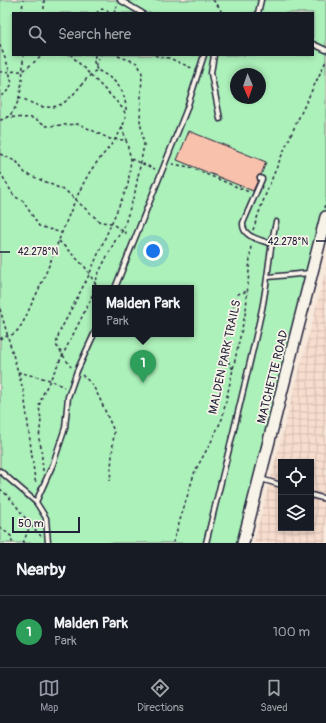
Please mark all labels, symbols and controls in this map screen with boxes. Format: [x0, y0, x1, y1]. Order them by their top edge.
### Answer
search box [12, 12, 314, 56]
icon: search [26, 23, 48, 45]
text: Search here [58, 25, 131, 44]
north arrow [230, 68, 266, 104]
text: 42.278°N [268, 236, 309, 248]
your location [143, 241, 163, 261]
text: 42.278°N [18, 246, 59, 258]
popup [92, 285, 194, 337]
text: Malden Park [106, 294, 180, 313]
street label: MALDEN PARK TRAILS [206, 299, 244, 415]
text: Park [106, 313, 129, 329]
street label: MATCHETTE ROAD [254, 328, 292, 425]
pin: 1 [130, 350, 156, 383]
map controls [278, 459, 314, 531]
button: locate [278, 459, 314, 495]
button: layers [278, 495, 314, 531]
scale bar [12, 515, 80, 534]
text: 50 m [18, 517, 44, 530]
text: Nearby [16, 559, 65, 580]
text: Malden Park [54, 614, 128, 633]
text: 1 [26, 624, 32, 640]
text: 100 m [273, 624, 310, 640]
text: Park [54, 633, 77, 649]
tab: Map [38, 677, 60, 714]
tab: Directions [137, 677, 184, 714]
tab: Saved [260, 677, 288, 714]

